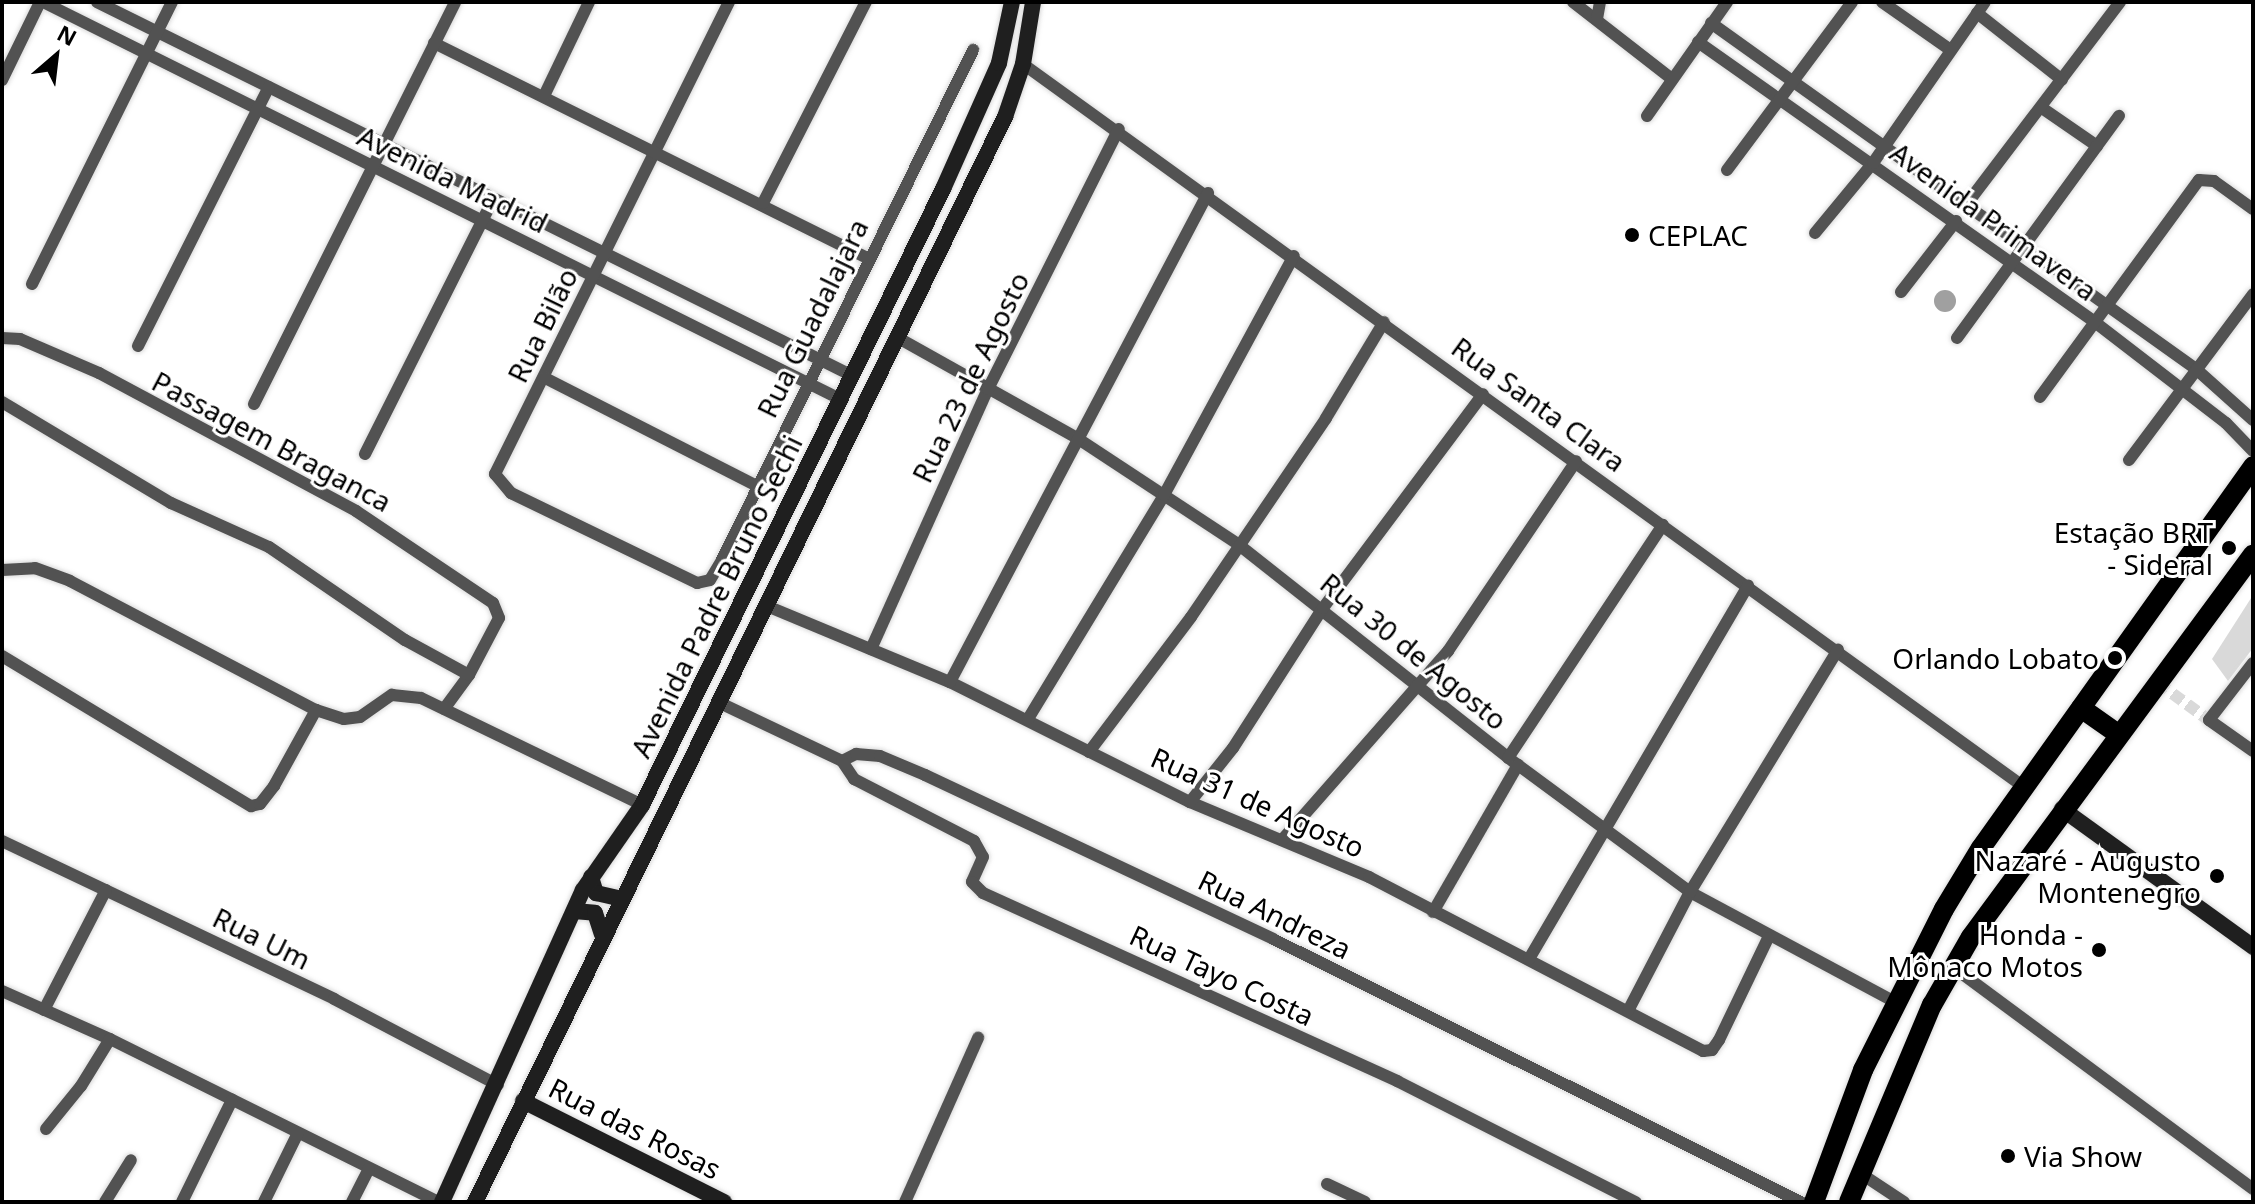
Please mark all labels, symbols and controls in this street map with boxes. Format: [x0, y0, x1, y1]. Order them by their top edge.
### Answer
north arrow [16, 16, 96, 96]
text: N [52, 17, 82, 52]
street label: Avenida Madrid [353, 119, 553, 239]
street label: Avenida Primavera [1884, 135, 2104, 307]
street label: Rua Guadalajara [749, 213, 875, 423]
place label: CEPLAC [1648, 218, 1748, 252]
marker: CEPLAC [1623, 226, 1641, 244]
street label: Rua Bilão [500, 262, 584, 388]
street label: Rua 23 de Agosto [905, 266, 1035, 488]
street label: Rua Santa Clara [1446, 330, 1632, 478]
street label: Passagem Braganca [147, 364, 397, 518]
street label: Avenida Padre Bruno Sechi [623, 429, 809, 763]
place label: Estação BRT - Sideral [2054, 515, 2213, 581]
marker: Estação BRT - Sideral [2220, 539, 2238, 557]
street label: Rua 30 de Agosto [1314, 566, 1514, 736]
place label: Orlando Lobato [1892, 641, 2099, 675]
marker: Orlando Lobato [2106, 649, 2124, 667]
street label: Rua 31 de Agosto [1146, 740, 1370, 864]
place label: Nazaré - Augusto Montenegro [1975, 843, 2201, 909]
street label: Rua Andreza [1193, 863, 1357, 965]
marker: Nazaré - Augusto Montenegro [2208, 867, 2226, 885]
street label: Rua Um [208, 900, 316, 976]
place label: Honda - Mônaco Motos [1887, 917, 2083, 983]
street label: Rua Tayo Costa [1125, 918, 1319, 1032]
marker: Honda - Mônaco Motos [2090, 941, 2108, 959]
street label: Rua das Rosas [544, 1070, 726, 1186]
place label: Via Show [2024, 1139, 2142, 1173]
marker: Via Show [1999, 1147, 2017, 1165]

